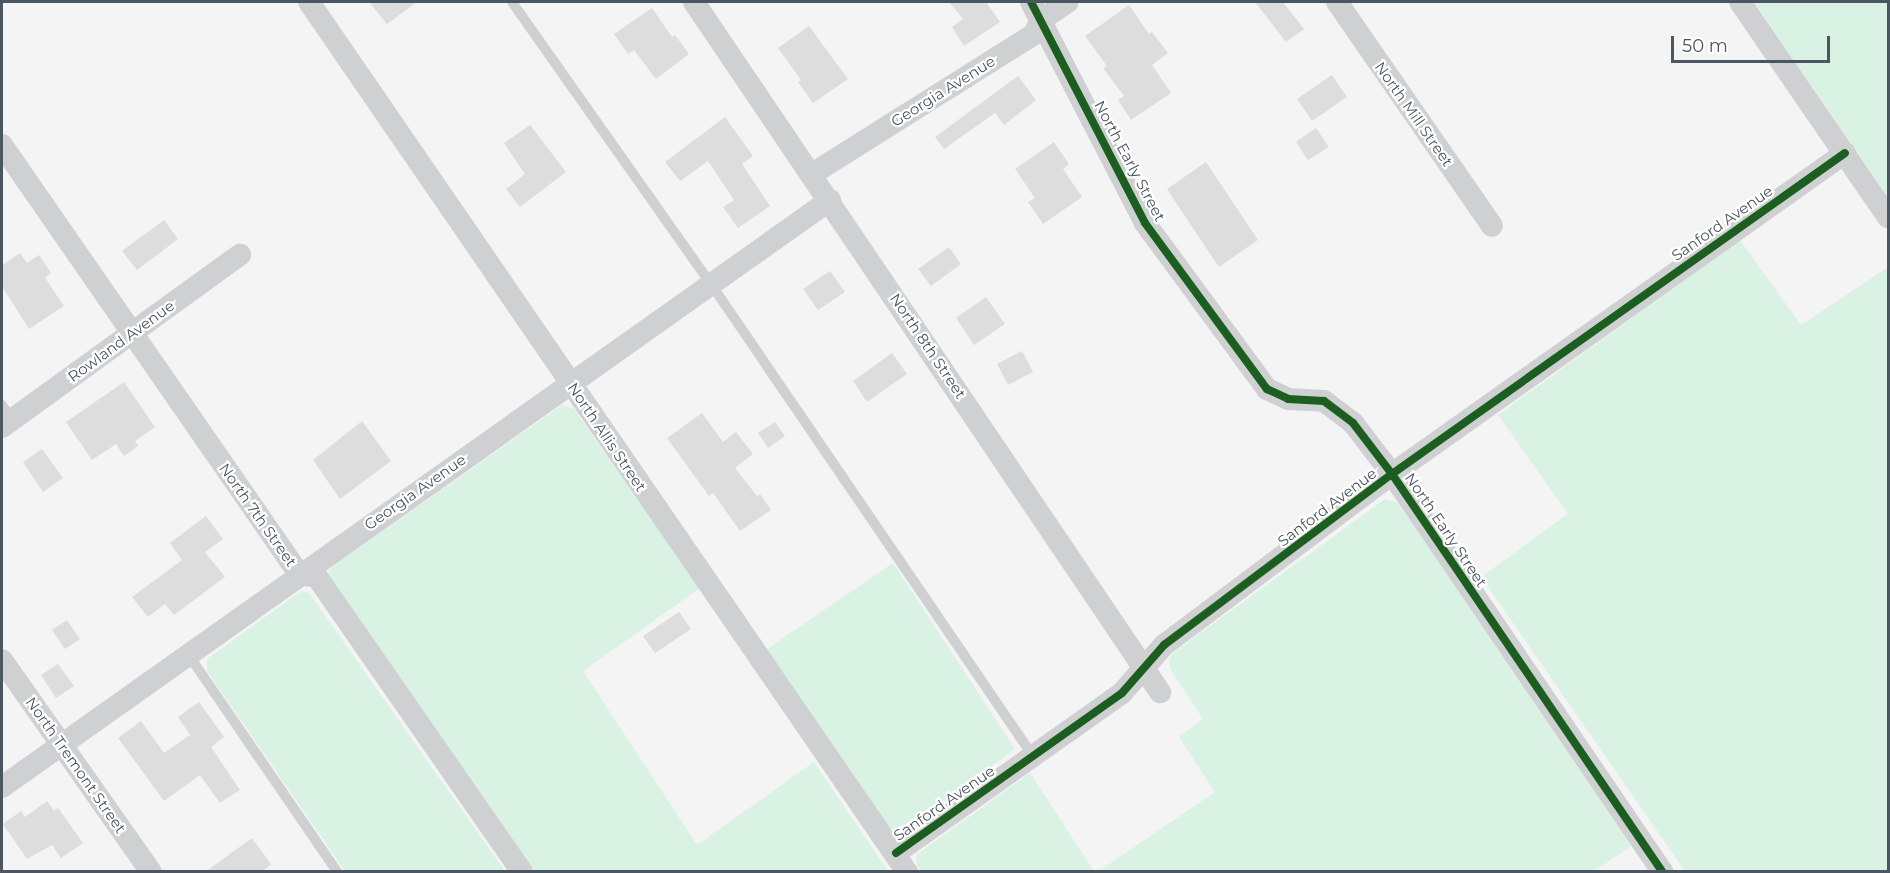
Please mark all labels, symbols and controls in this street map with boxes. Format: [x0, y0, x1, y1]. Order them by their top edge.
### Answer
scale bar [1674, 24, 1833, 62]
text: 50 m [1682, 35, 1728, 57]
street label: Georgia Avenue [888, 52, 998, 130]
street label: North Mill Street [1371, 58, 1457, 170]
street label: North Early Street [1091, 98, 1169, 224]
street label: Sanford Avenue [1668, 181, 1776, 265]
street label: North 8th Street [886, 290, 970, 402]
street label: Rowland Avenue [64, 296, 178, 386]
street label: North Allis Street [564, 379, 650, 495]
street label: Georgia Avenue [361, 450, 469, 534]
street label: North 7th Street [216, 460, 300, 570]
street label: Sanford Avenue [1274, 464, 1380, 550]
street label: North Early Street [1401, 469, 1491, 591]
street label: North Tremont Street [22, 693, 130, 837]
street label: Sanford Avenue [890, 761, 998, 845]

